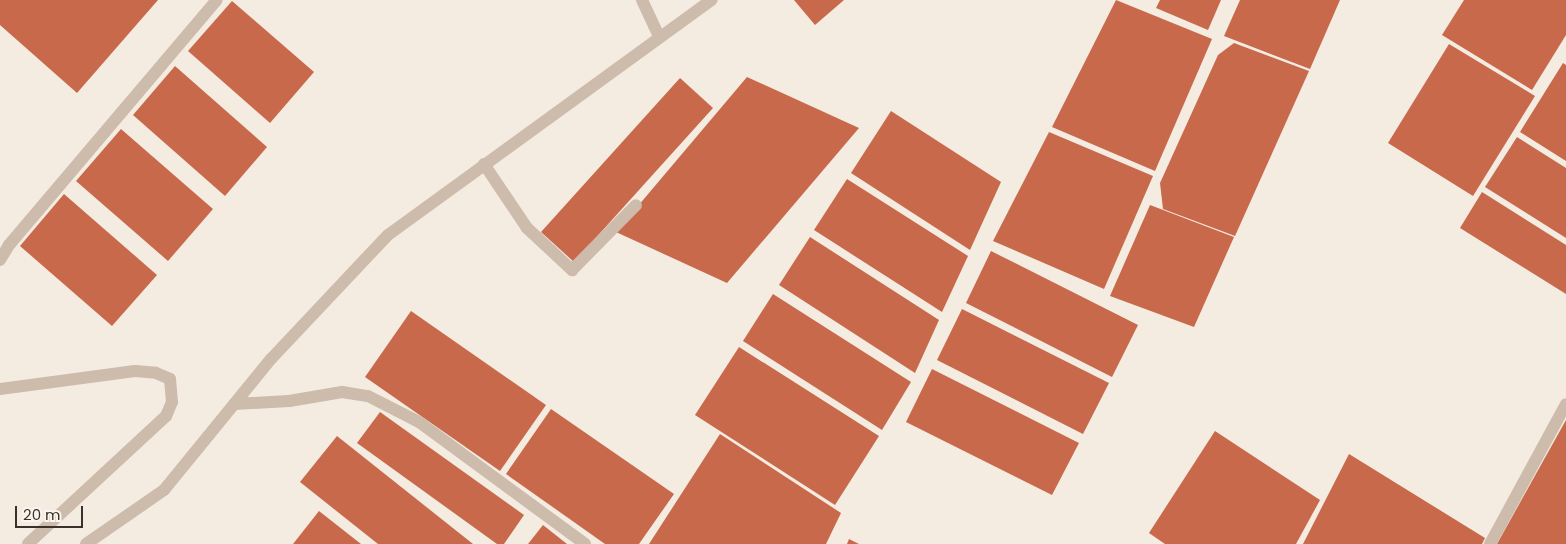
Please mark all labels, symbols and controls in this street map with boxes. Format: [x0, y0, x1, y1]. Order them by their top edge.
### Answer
scale bar [18, 496, 85, 528]
text: 20 m [23, 504, 61, 525]

